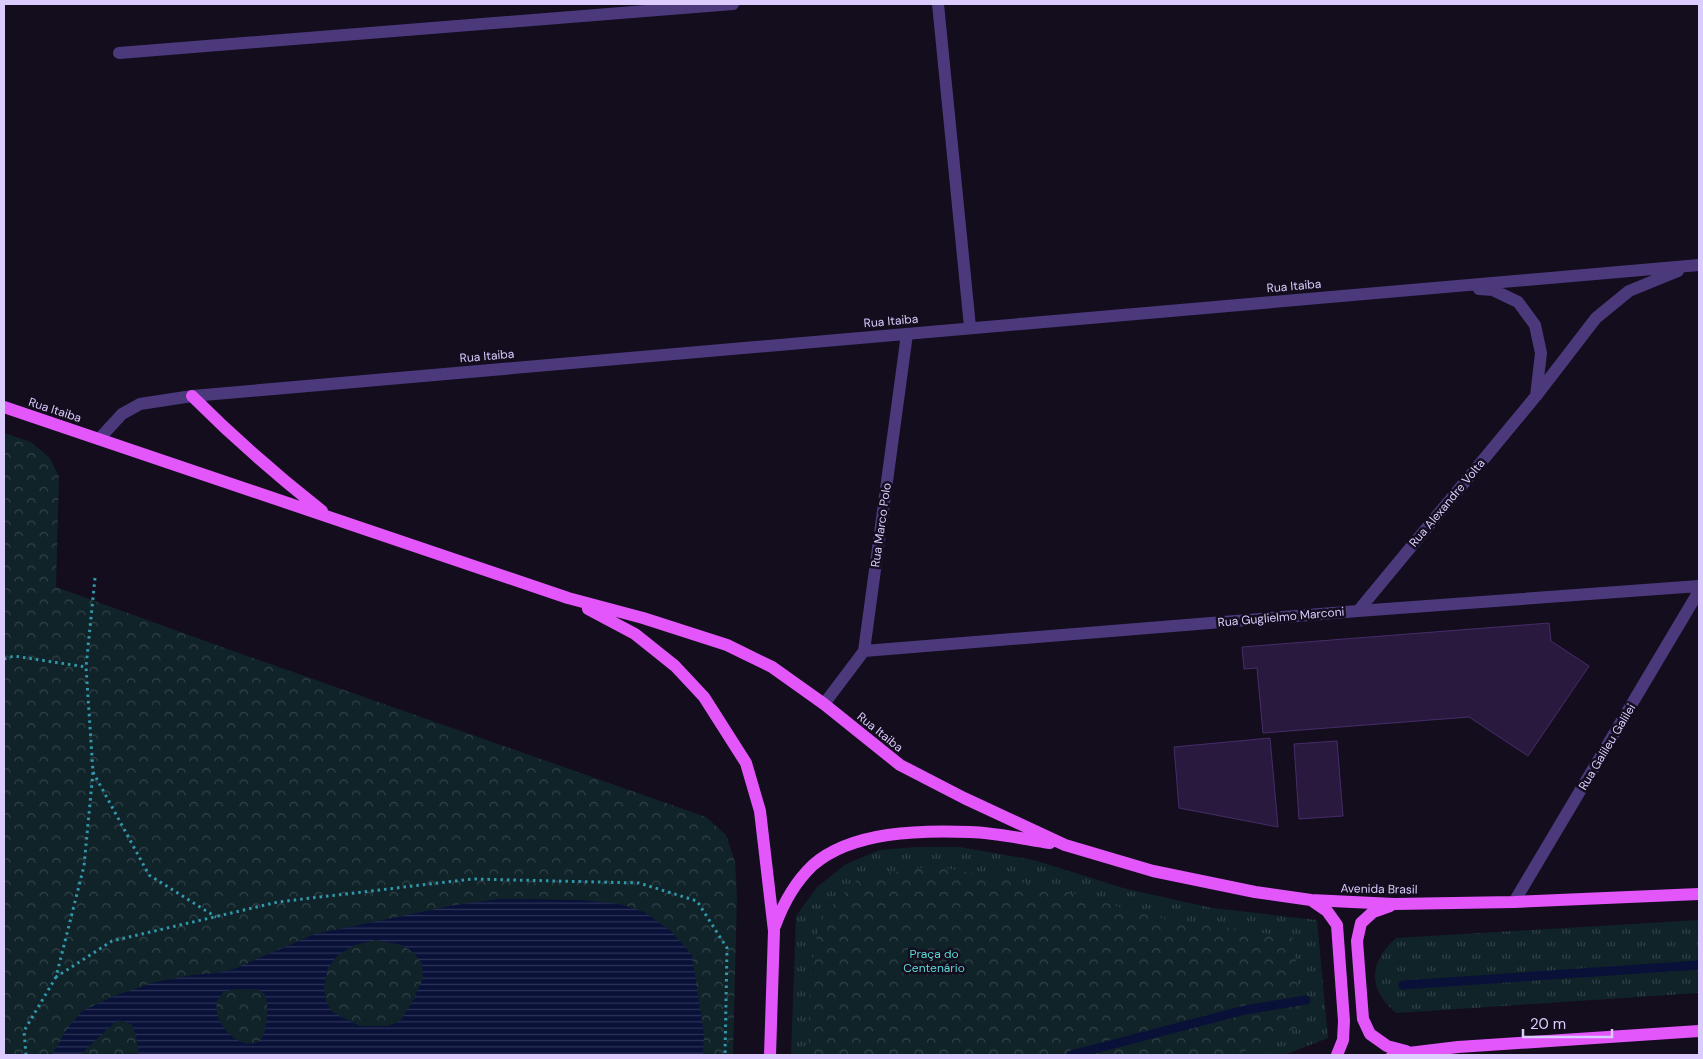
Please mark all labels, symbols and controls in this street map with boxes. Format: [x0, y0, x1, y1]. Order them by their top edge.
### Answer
street label: Rua Itaiba [1266, 276, 1322, 296]
street label: Rua Itaiba [863, 311, 919, 331]
street label: Rua Itaiba [459, 346, 515, 366]
street label: Rua Itaiba [27, 394, 83, 426]
street label: Rua Alexandre Volta [1405, 456, 1489, 550]
street label: Rua Marco Polo [867, 482, 895, 568]
street label: Rua Guglielmo Marconi [1217, 603, 1345, 631]
street label: Rua Galileu Galilei [1575, 701, 1639, 793]
street label: Rua Itaiba [854, 709, 906, 755]
street label: Avenida Brasil [1340, 880, 1418, 898]
park label: Praça do Centenário [903, 946, 965, 976]
scale bar [1523, 1006, 1612, 1038]
text: 20 m [1530, 1014, 1566, 1034]

